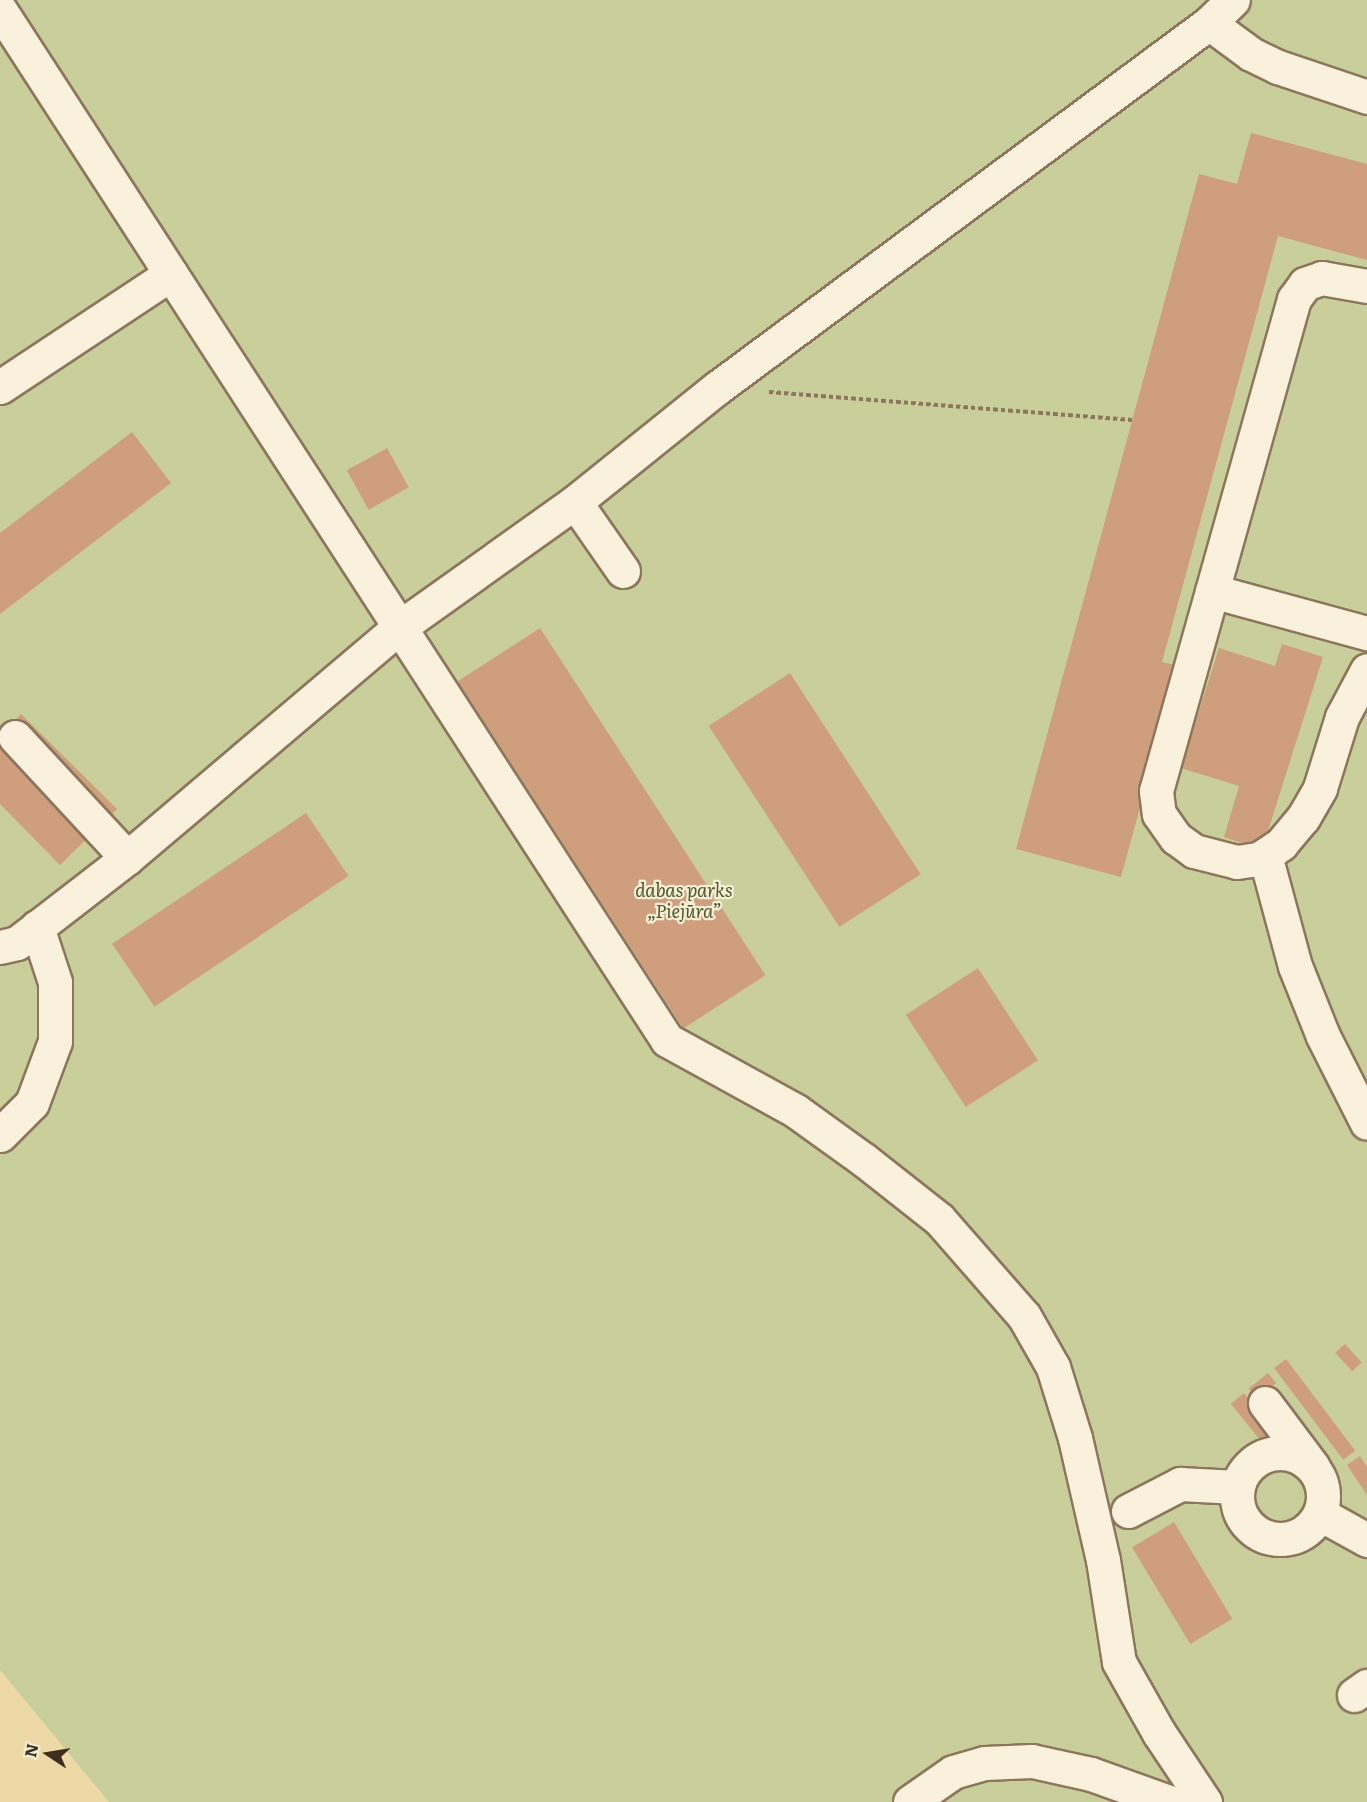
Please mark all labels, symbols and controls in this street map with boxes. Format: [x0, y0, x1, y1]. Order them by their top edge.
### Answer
park label: dabas parks „Piejūra” [635, 880, 733, 922]
north arrow [18, 1724, 78, 1784]
text: N [17, 1741, 44, 1759]

